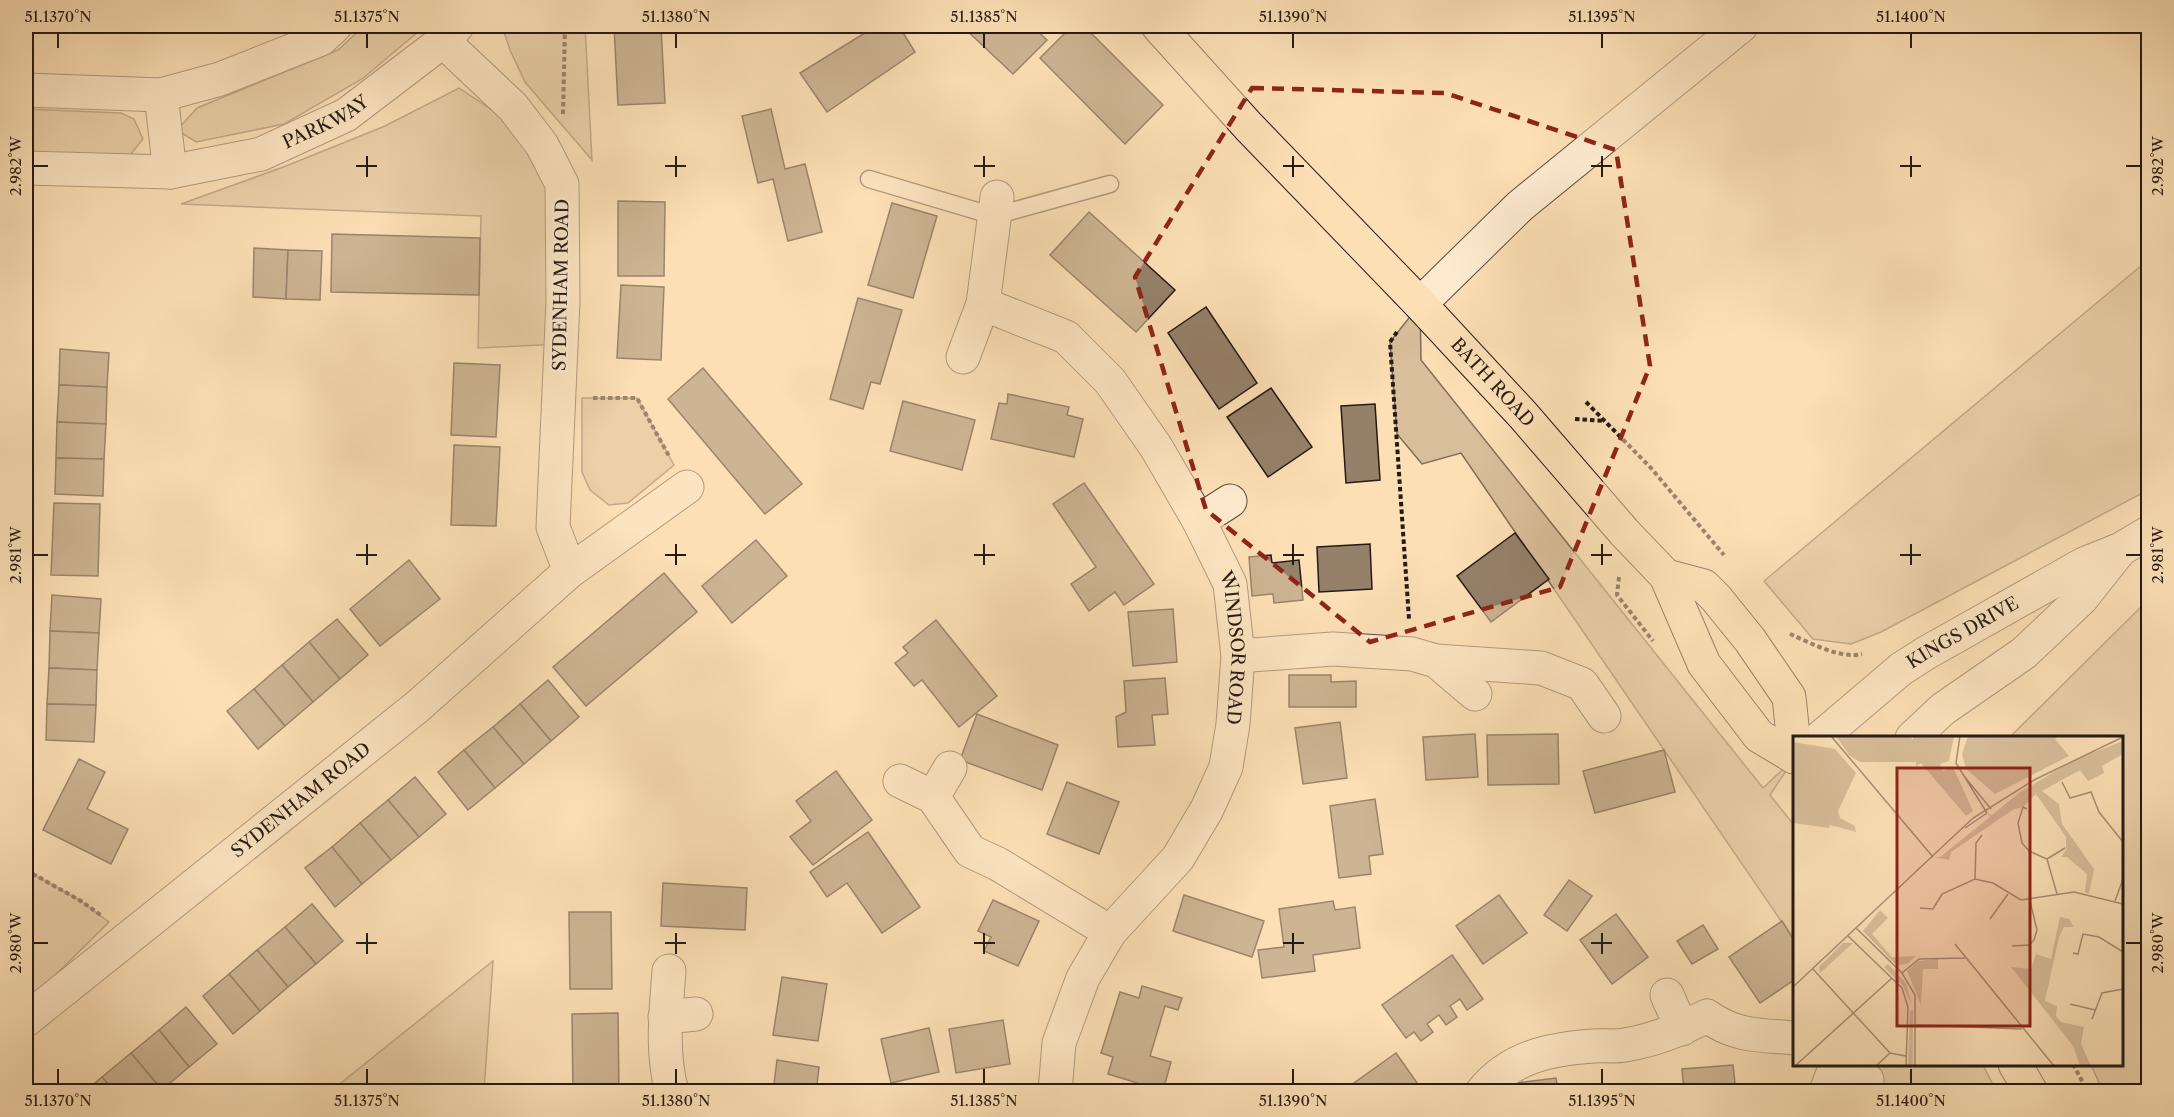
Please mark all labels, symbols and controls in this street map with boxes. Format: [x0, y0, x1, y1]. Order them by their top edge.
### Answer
text: 51.1370°N [24, 7, 92, 26]
text: 51.1375°N [334, 7, 400, 26]
text: 51.1380°N [642, 7, 710, 26]
text: 51.1385°N [950, 7, 1018, 26]
text: 51.1390°N [1259, 7, 1327, 26]
text: 51.1395°N [1568, 7, 1636, 26]
text: 51.1400°N [1876, 7, 1946, 26]
street label: PARKWAY [279, 90, 374, 154]
text: 2.982°W [6, 135, 25, 196]
text: 2.982°W [2148, 135, 2167, 196]
street label: SYDENHAM ROAD [548, 199, 574, 371]
street label: BATH ROAD [1446, 333, 1539, 431]
text: 2.981°W [6, 526, 25, 584]
text: 2.981°W [2148, 526, 2167, 584]
street label: WINDSOR ROAD [1214, 567, 1249, 726]
street label: KINGS DRIVE [1903, 592, 2023, 673]
inset map [1793, 736, 2123, 1066]
street label: SYDENHAM ROAD [227, 738, 375, 862]
text: 2.980°W [6, 912, 25, 973]
text: 2.980°W [2148, 912, 2167, 973]
text: 51.1370°N [24, 1091, 92, 1110]
text: 51.1375°N [334, 1091, 400, 1110]
text: 51.1380°N [642, 1091, 710, 1110]
text: 51.1385°N [950, 1091, 1018, 1110]
text: 51.1390°N [1259, 1091, 1327, 1110]
text: 51.1395°N [1568, 1091, 1636, 1110]
text: 51.1400°N [1876, 1091, 1946, 1110]

